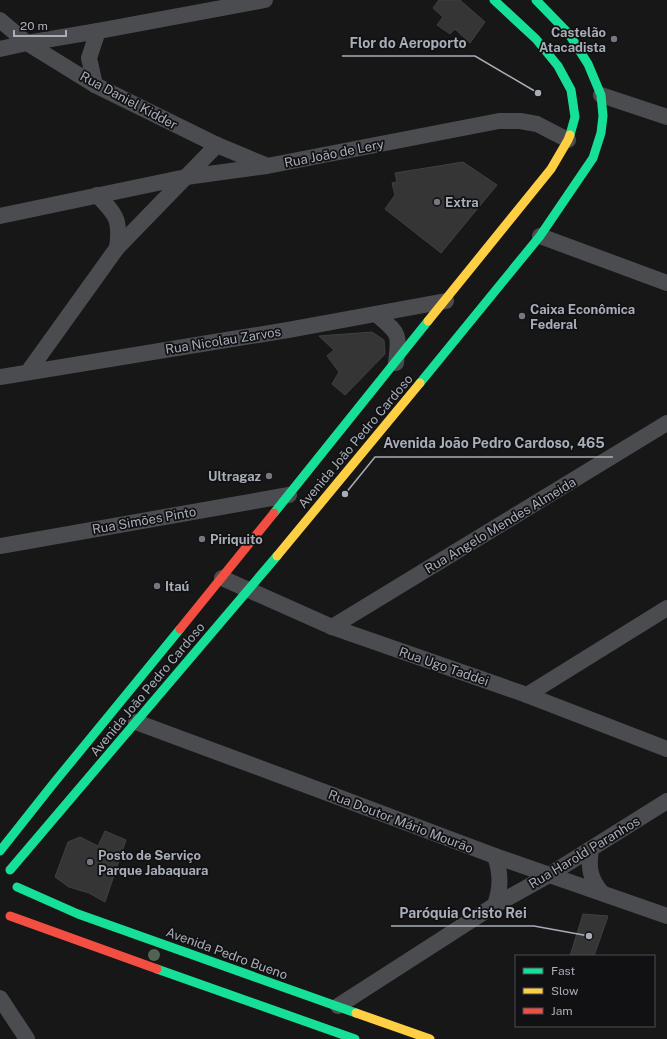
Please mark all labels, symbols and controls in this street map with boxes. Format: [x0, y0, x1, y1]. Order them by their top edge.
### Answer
scale bar [14, 12, 66, 38]
text: 20 m [20, 19, 48, 33]
place label: Castelão Atacadista [539, 25, 606, 55]
callout: Flor do Aeroporto [342, 30, 475, 56]
marker: Castelão Atacadista [609, 34, 619, 44]
text: Flor do Aeroporto [349, 35, 467, 51]
street label: Rua Daniel Kidder [78, 68, 180, 132]
street label: Rua João de Lery [283, 136, 385, 171]
place label: Extra [445, 195, 479, 210]
marker: Extra [432, 197, 442, 207]
place label: Caixa Econômica Federal [530, 302, 635, 332]
marker: Caixa Econômica Federal [517, 311, 527, 321]
street label: Rua Nicolau Zarvos [164, 324, 282, 357]
street label: Avenida João Pedro Cardoso [295, 371, 416, 511]
callout: Avenida João Pedro Cardoso, 465 [375, 431, 613, 457]
text: Avenida João Pedro Cardoso, 465 [383, 435, 605, 451]
place label: Ultragaz [208, 469, 262, 484]
marker: Ultragaz [264, 471, 274, 481]
street label: Rua Angelo Mendes Almeida [422, 474, 578, 577]
street label: Rua Simões Pinto [91, 504, 197, 537]
place label: Piriquito [210, 532, 263, 547]
marker: Piriquito [197, 534, 207, 544]
place label: Itaú [165, 579, 189, 594]
marker: Itaú [152, 581, 162, 591]
street label: Avenida João Pedro Cardoso [87, 619, 208, 759]
street label: Rua Ugo Taddei [397, 644, 491, 689]
street label: Rua Doutor Mário Mourão [326, 787, 475, 856]
street label: Rua Harold Paranhos [526, 813, 642, 892]
place label: Posto de Serviço Parque Jabaquara [98, 848, 208, 878]
marker: Posto de Serviço Parque Jabaquara [85, 857, 95, 867]
callout: Paróquia Cristo Rei [391, 900, 534, 926]
text: Paróquia Cristo Rei [399, 905, 527, 921]
street label: Avenida Pedro Bueno [164, 924, 290, 982]
legend [515, 955, 655, 1027]
text: Fast [551, 964, 576, 978]
text: Slow [551, 984, 579, 998]
text: Jam [551, 1004, 573, 1018]

